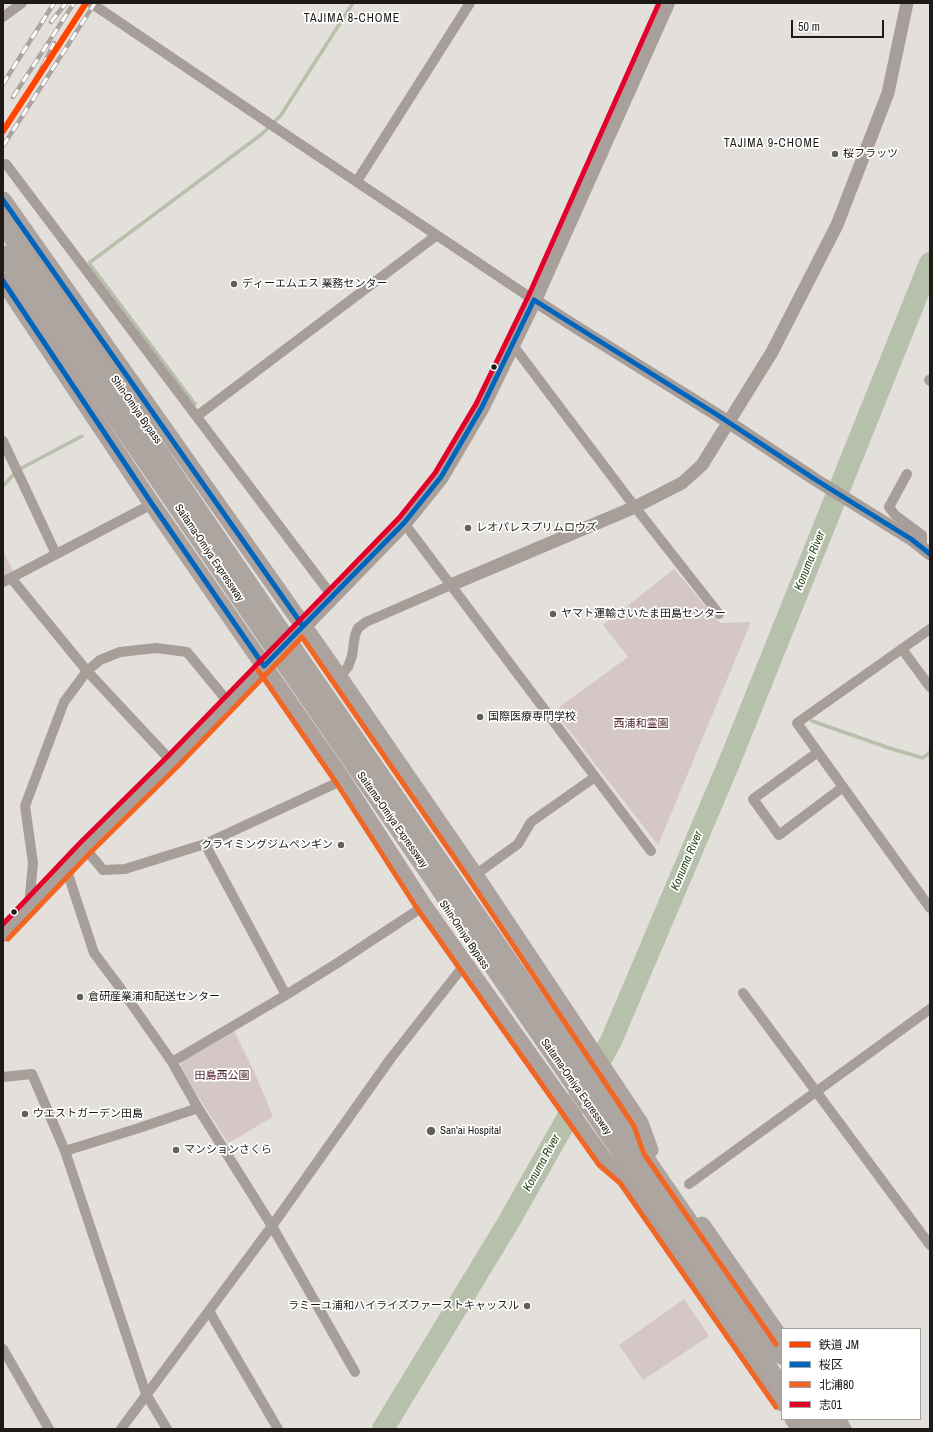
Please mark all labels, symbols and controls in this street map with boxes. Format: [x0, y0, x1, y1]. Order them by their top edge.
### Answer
district label: TAJIMA 8-CHOME [304, 12, 400, 26]
scale bar [793, 12, 886, 38]
text: 50 m [798, 19, 820, 35]
district label: TAJIMA 9-CHOME [724, 137, 820, 151]
place label: 桜フラッツ [843, 147, 898, 161]
marker: 桜フラッツ [830, 149, 840, 159]
place label: ディーエムエス 業務センター [242, 277, 388, 291]
marker: ディーエムエス 業務センター [229, 279, 239, 289]
unlabelled marker [489, 362, 499, 372]
street label: Shin-Omiya Bypass [108, 373, 164, 447]
street label: Saitama-Omiya Expressway [172, 502, 246, 604]
place label: レオパレスプリムロウズ [476, 521, 597, 535]
marker: レオパレスプリムロウズ [463, 523, 473, 533]
water label: Konuma River [792, 529, 828, 593]
place label: ヤマト運輸さいたま田島センター [561, 607, 726, 621]
marker: ヤマト運輸さいたま田島センター [548, 609, 558, 619]
place label: 国際医療専門学校 [488, 710, 576, 724]
marker: 国際医療専門学校 [475, 712, 485, 722]
park label: 西浦和霊園 [614, 717, 668, 731]
street label: Saitama-Omiya Expressway [354, 769, 430, 871]
water label: Konuma River [668, 829, 706, 893]
place label: クライミングジムペンギン [201, 838, 333, 852]
marker: クライミングジムペンギン [336, 840, 346, 850]
street label: Shin-Omiya Bypass [436, 898, 492, 972]
unlabelled marker [9, 907, 19, 917]
place label: 倉研産業浦和配送センター [88, 990, 220, 1004]
marker: 倉研産業浦和配送センター [75, 992, 85, 1002]
street label: Saitama-Omiya Expressway [538, 1036, 614, 1138]
park label: 田島西公園 [195, 1069, 249, 1083]
place label: ウエストガーデン田島 [33, 1107, 143, 1121]
marker: ウエストガーデン田島 [20, 1109, 30, 1119]
place label: San'ai Hospital [440, 1124, 501, 1138]
marker: San'ai Hospital [425, 1125, 437, 1137]
water label: Konuma River [520, 1132, 564, 1194]
place label: マンションさくら [184, 1143, 272, 1157]
marker: マンションさくら [171, 1145, 181, 1155]
place label: ラミーユ浦和ハイライズファーストキャッスル [288, 1299, 519, 1313]
marker: ラミーユ浦和ハイライズファーストキャッスル [522, 1301, 532, 1311]
legend [781, 1328, 921, 1420]
text: 鉄道 JM [819, 1337, 859, 1353]
text: 桜区 [819, 1357, 843, 1373]
text: 北浦80 [819, 1377, 854, 1393]
text: 志01 [819, 1397, 842, 1413]

